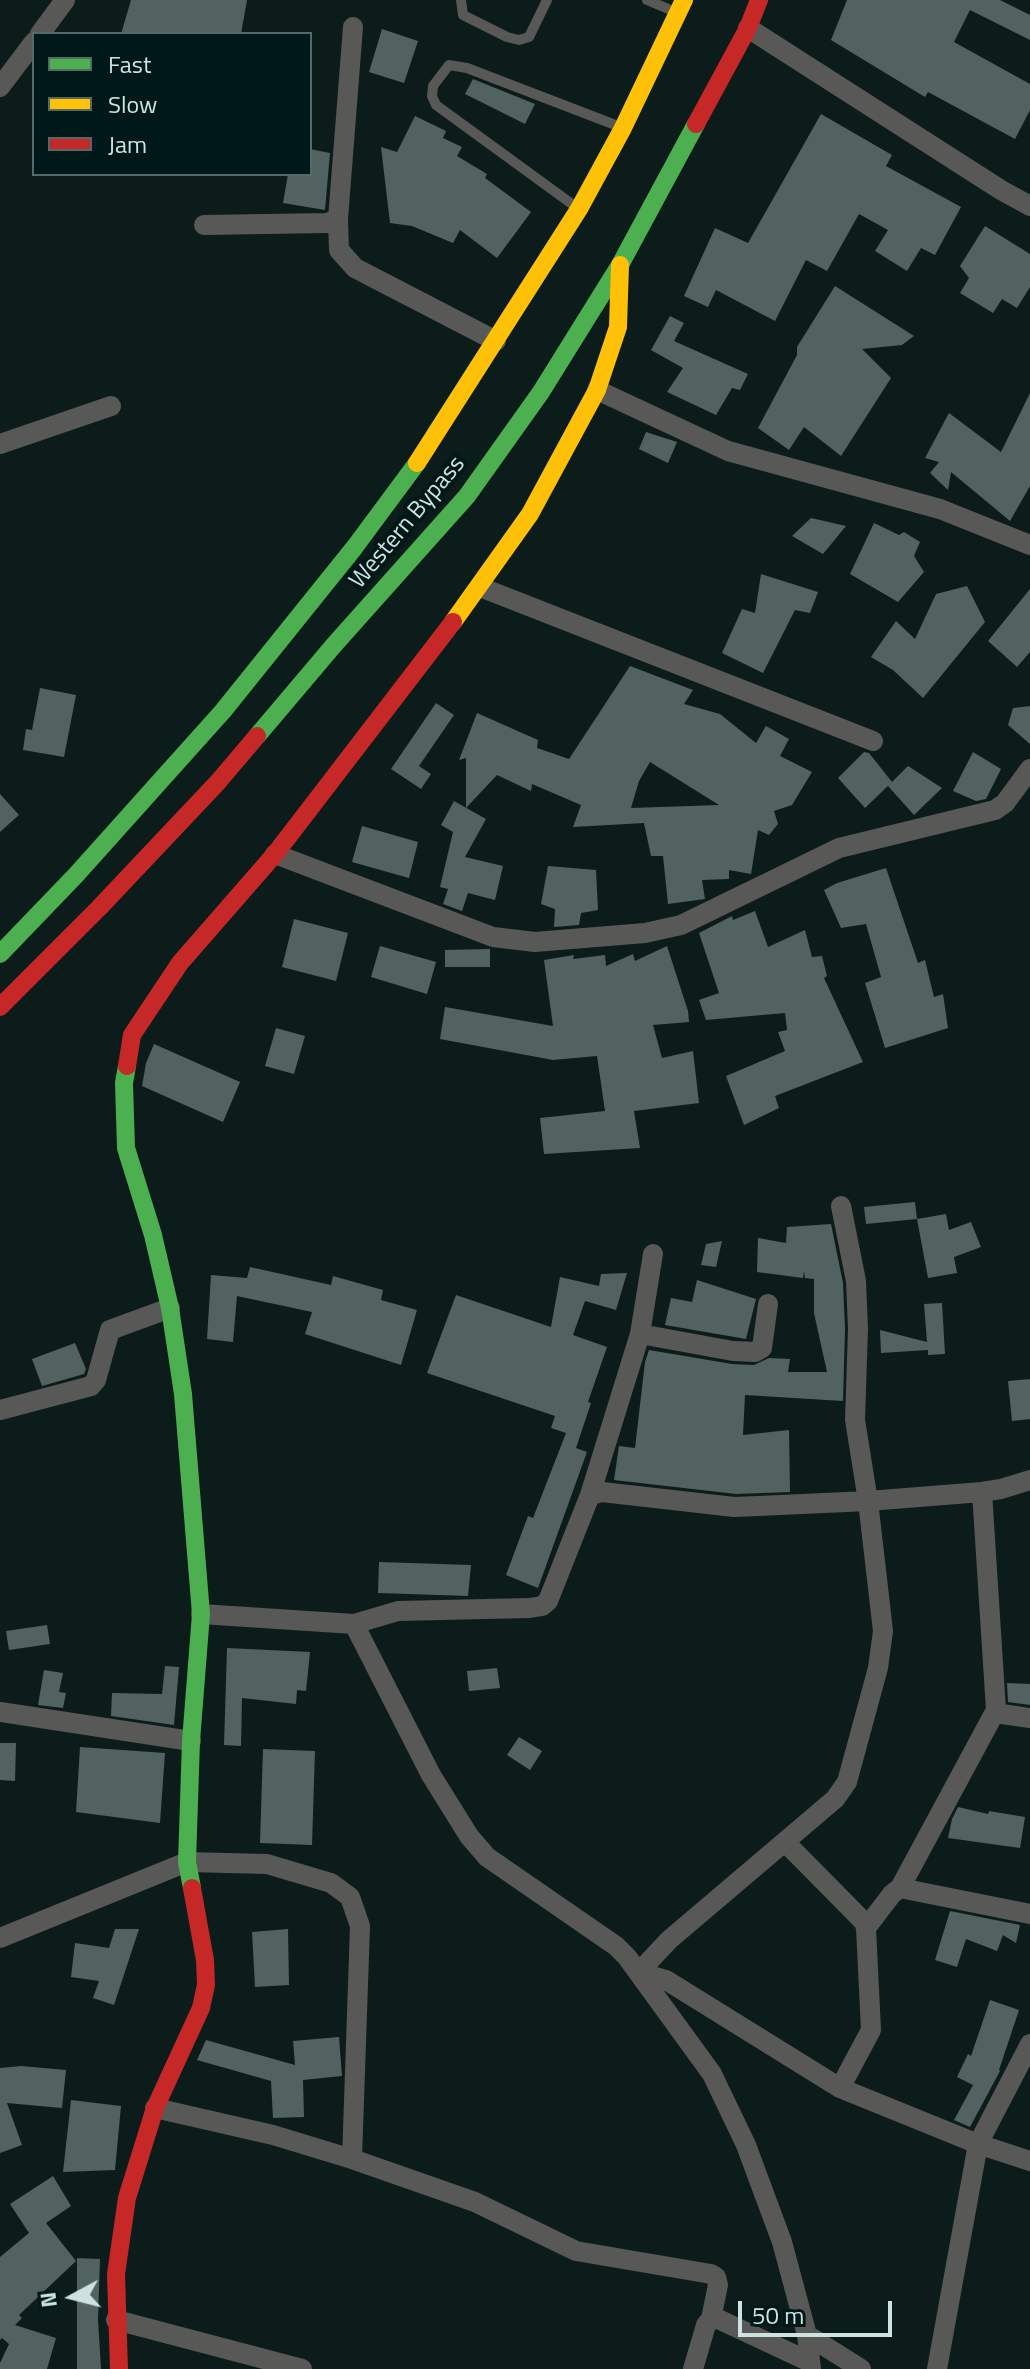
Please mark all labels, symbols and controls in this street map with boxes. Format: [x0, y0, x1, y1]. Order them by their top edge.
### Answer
legend [32, 32, 312, 176]
text: Fast [108, 46, 151, 82]
text: Slow [108, 86, 157, 122]
text: Jam [108, 126, 147, 162]
street label: Western Bypass [344, 451, 472, 595]
north arrow [32, 2257, 112, 2337]
scale bar [742, 2285, 896, 2335]
text: N [30, 2290, 66, 2310]
text: 50 m [752, 2297, 804, 2333]

